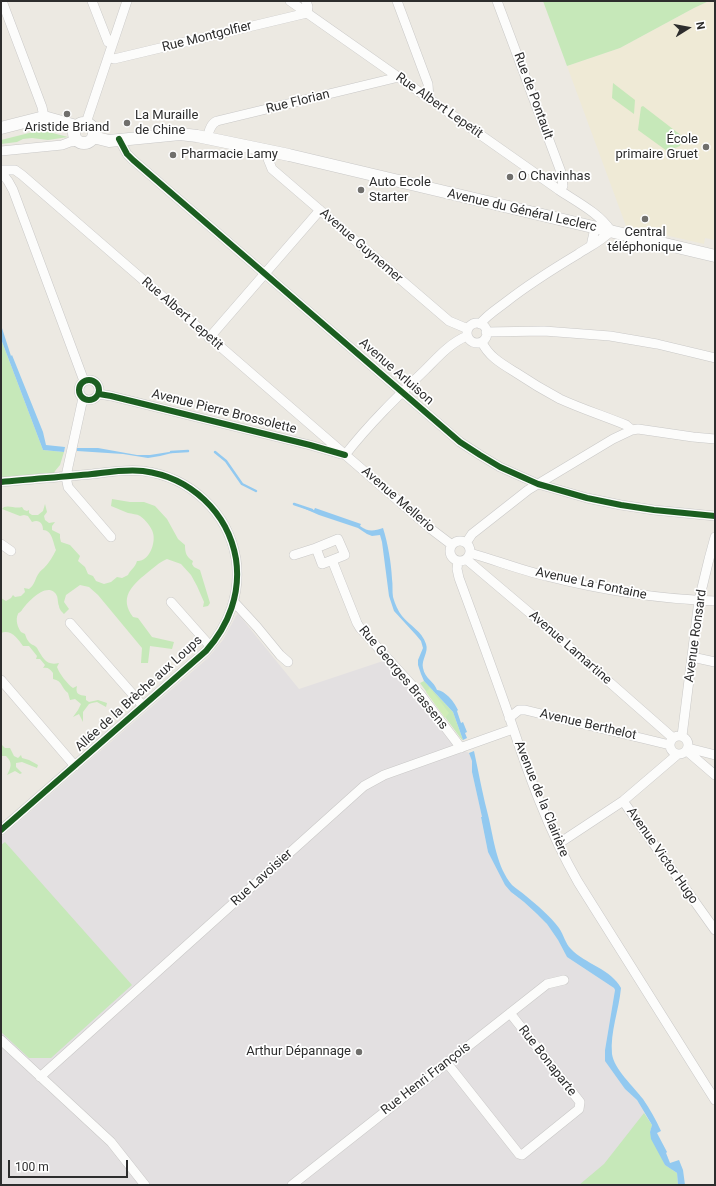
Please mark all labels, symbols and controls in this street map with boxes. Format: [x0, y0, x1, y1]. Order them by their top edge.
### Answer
north arrow [668, 8, 708, 48]
street label: Rue Montgolfier [161, 18, 253, 56]
text: N [693, 21, 707, 31]
street label: Rue de Pontault [510, 50, 556, 142]
street label: Rue Albert Lepetit [392, 70, 486, 142]
street label: Rue Florian [265, 87, 331, 117]
place label: La Muraille de Chine [135, 108, 198, 139]
marker: Aristide Briand [62, 109, 72, 119]
marker: La Muraille de Chine [122, 118, 132, 128]
place label: Aristide Briand [25, 120, 109, 136]
place label: École primaire Gruet [616, 132, 698, 163]
marker: École primaire Gruet [701, 142, 711, 152]
place label: Pharmacie Lamy [181, 147, 278, 163]
marker: Pharmacie Lamy [168, 150, 178, 160]
place label: O Chavinhas [518, 169, 590, 185]
marker: O Chavinhas [505, 172, 515, 182]
place label: Auto Ecole Starter [369, 175, 431, 206]
marker: Auto Ecole Starter [356, 185, 366, 195]
street label: Avenue du Général Leclerc [446, 186, 598, 236]
street label: Avenue Guynemer [316, 206, 406, 286]
marker: Central téléphonique [640, 214, 650, 224]
place label: Central téléphonique [608, 225, 682, 256]
street label: Rue Albert Lepetit [138, 274, 226, 354]
street label: Avenue Arluison [356, 335, 436, 409]
street label: Avenue Pierre Brossolette [150, 386, 298, 438]
street label: Avenue Mellerio [358, 464, 438, 536]
street label: Avenue La Fontaine [534, 565, 648, 603]
street label: Avenue Ronsard [682, 589, 710, 683]
street label: Avenue Lamartine [525, 608, 615, 688]
street label: Rue Georges Brassens [355, 623, 451, 733]
street label: Allée de la Brèche aux Loups [72, 633, 206, 755]
street label: Avenue Berthelot [538, 706, 638, 744]
street label: Avenue de la Clairière [511, 739, 571, 859]
street label: Avenue Victor Hugo [623, 805, 701, 907]
street label: Rue Lavoisier [228, 846, 296, 910]
street label: Rue Bonaparte [515, 1023, 579, 1099]
street label: Rue Henri François [378, 1039, 474, 1119]
place label: Arthur Dépannage [246, 1044, 351, 1060]
marker: Arthur Dépannage [354, 1047, 364, 1057]
scale bar [10, 1152, 130, 1178]
text: 100 m [15, 1160, 49, 1174]

